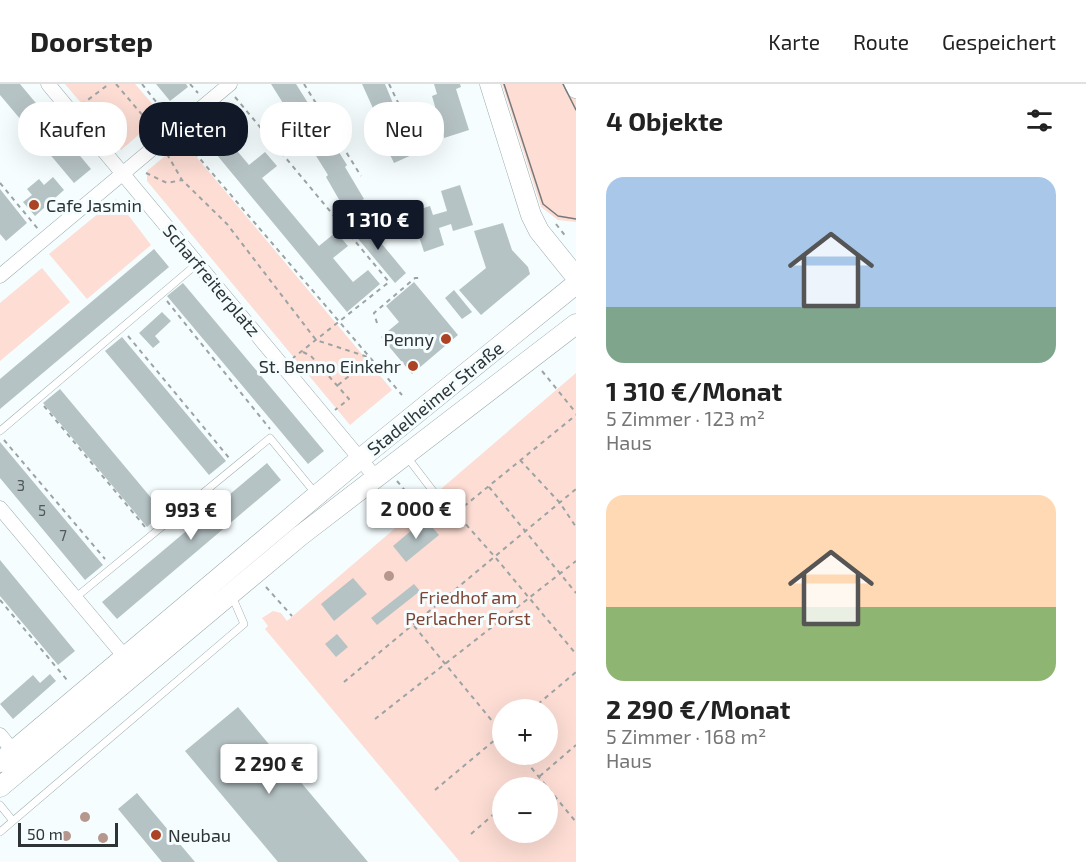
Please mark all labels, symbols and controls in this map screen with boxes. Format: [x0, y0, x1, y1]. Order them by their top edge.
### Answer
text: Doorstep [30, 24, 153, 58]
text: Karte [768, 29, 820, 54]
text: Route [853, 29, 909, 54]
text: Gespeichert [942, 29, 1056, 54]
chip: Kaufen [18, 102, 127, 156]
chip: Mieten [139, 102, 248, 156]
chip: Filter [260, 102, 352, 156]
chip: Neu [364, 102, 444, 156]
icon: filters [1023, 104, 1056, 137]
text: 4 Objekte [606, 105, 723, 136]
place label: Cafe Jasmin [46, 194, 142, 216]
marker: Cafe Jasmin [27, 198, 41, 212]
pin: 1 310 € [323, 200, 433, 251]
text: 1 310 € [347, 207, 409, 231]
icon: home [777, 216, 885, 324]
street label: Scharfreiterplatz [159, 219, 265, 341]
place label: Penny [383, 328, 434, 350]
marker: Penny [439, 332, 453, 346]
street label: Stadelheimer Straße [363, 336, 507, 460]
place label: St. Benno Einkehr [259, 355, 401, 377]
marker: St. Benno Einkehr [406, 359, 420, 373]
text: 1 310 €/Monat [606, 375, 782, 406]
text: 5 Zimmer · 123 m² [606, 406, 765, 430]
text: Haus [606, 430, 652, 454]
house number: 3 [17, 476, 25, 494]
pin: 2 000 € [361, 489, 471, 540]
pin: 993 € [149, 490, 233, 541]
text: 2 000 € [381, 496, 451, 520]
text: 993 € [165, 497, 217, 521]
house number: 5 [38, 501, 46, 519]
house number: 7 [59, 526, 67, 544]
icon: home [777, 534, 885, 642]
park label: Friedhof am Perlacher Forst [405, 586, 531, 629]
text: 2 290 €/Monat [606, 693, 791, 724]
map controls [492, 699, 558, 843]
button: + [492, 699, 558, 765]
text: 5 Zimmer · 168 m² [606, 724, 766, 748]
pin: 2 290 € [214, 744, 324, 795]
text: Haus [606, 748, 652, 772]
text: 2 290 € [234, 751, 304, 775]
button: − [492, 777, 558, 843]
scale bar [18, 820, 118, 848]
text: 50 m [27, 824, 63, 843]
place label: Neubau [168, 824, 231, 846]
marker: Neubau [149, 828, 163, 842]

